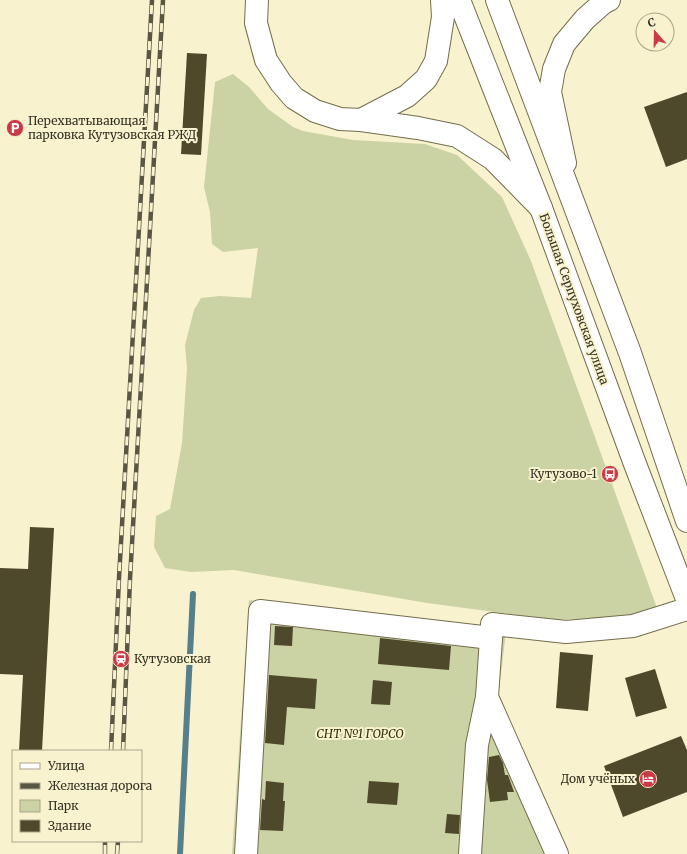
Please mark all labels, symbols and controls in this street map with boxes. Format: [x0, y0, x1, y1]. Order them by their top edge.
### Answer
north arrow [635, 12, 675, 52]
text: С [646, 15, 657, 30]
place label: Перехватывающая парковка Кутузовская РЖД [28, 113, 197, 142]
parking icon: Перехватывающая парковка Кутузовская РЖД [5, 118, 25, 138]
street label: Большая Серпуховская улица [536, 211, 613, 387]
bus stop icon: Кутузово-1 [600, 464, 620, 484]
place label: Кутузово-1 [530, 466, 598, 481]
station icon: Кутузовская [111, 649, 131, 669]
place label: Кутузовская [134, 651, 211, 666]
park label: СНТ №1 ГОРСО [316, 726, 404, 741]
legend [12, 750, 142, 842]
text: Улица [47, 758, 85, 773]
hotel icon: Дом учёных [638, 769, 658, 789]
place label: Дом учёных [561, 771, 636, 786]
text: Железная дорога [48, 778, 153, 793]
text: Парк [48, 798, 79, 813]
text: Здание [48, 818, 91, 833]

